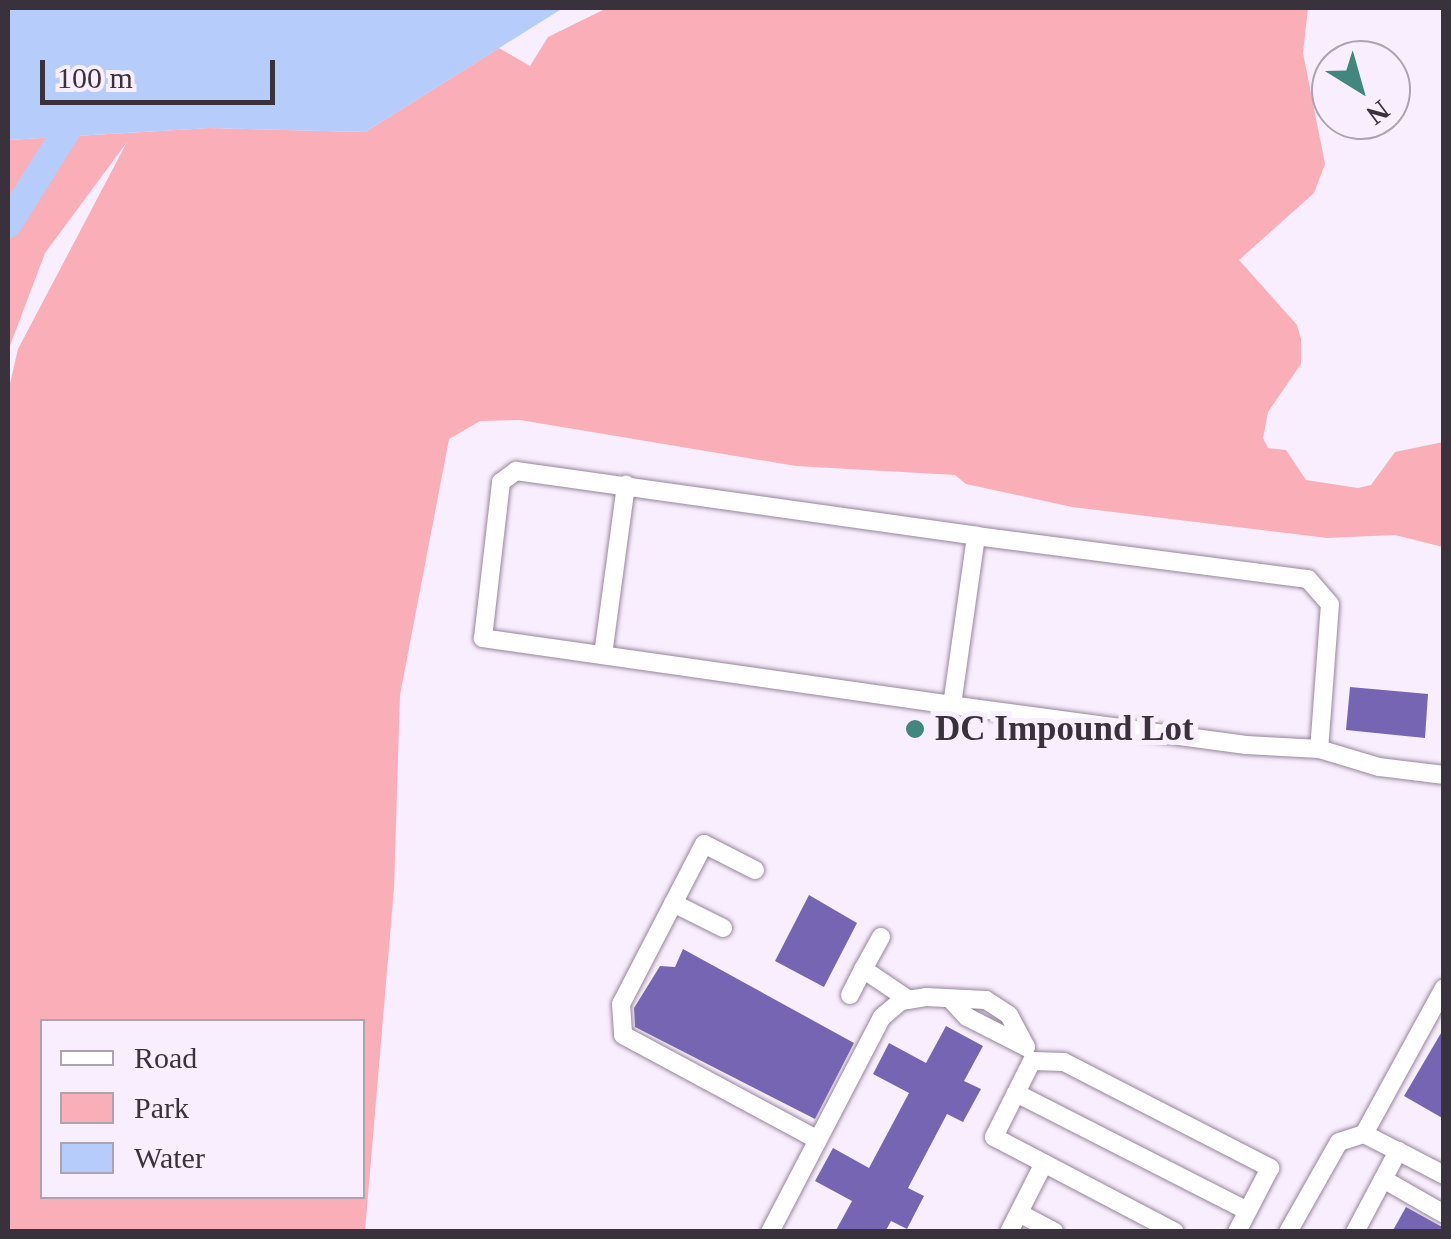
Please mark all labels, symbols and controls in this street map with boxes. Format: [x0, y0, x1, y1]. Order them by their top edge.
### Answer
scale bar [45, 40, 280, 102]
north arrow [1311, 40, 1411, 140]
text: 100 m [57, 61, 133, 94]
text: N [1361, 94, 1396, 131]
place label: DC Impound Lot [935, 708, 1194, 750]
marker: DC Impound Lot [904, 718, 926, 740]
legend [40, 1019, 365, 1199]
text: Road [134, 1041, 197, 1074]
text: Park [134, 1091, 189, 1124]
text: Water [134, 1141, 205, 1174]

